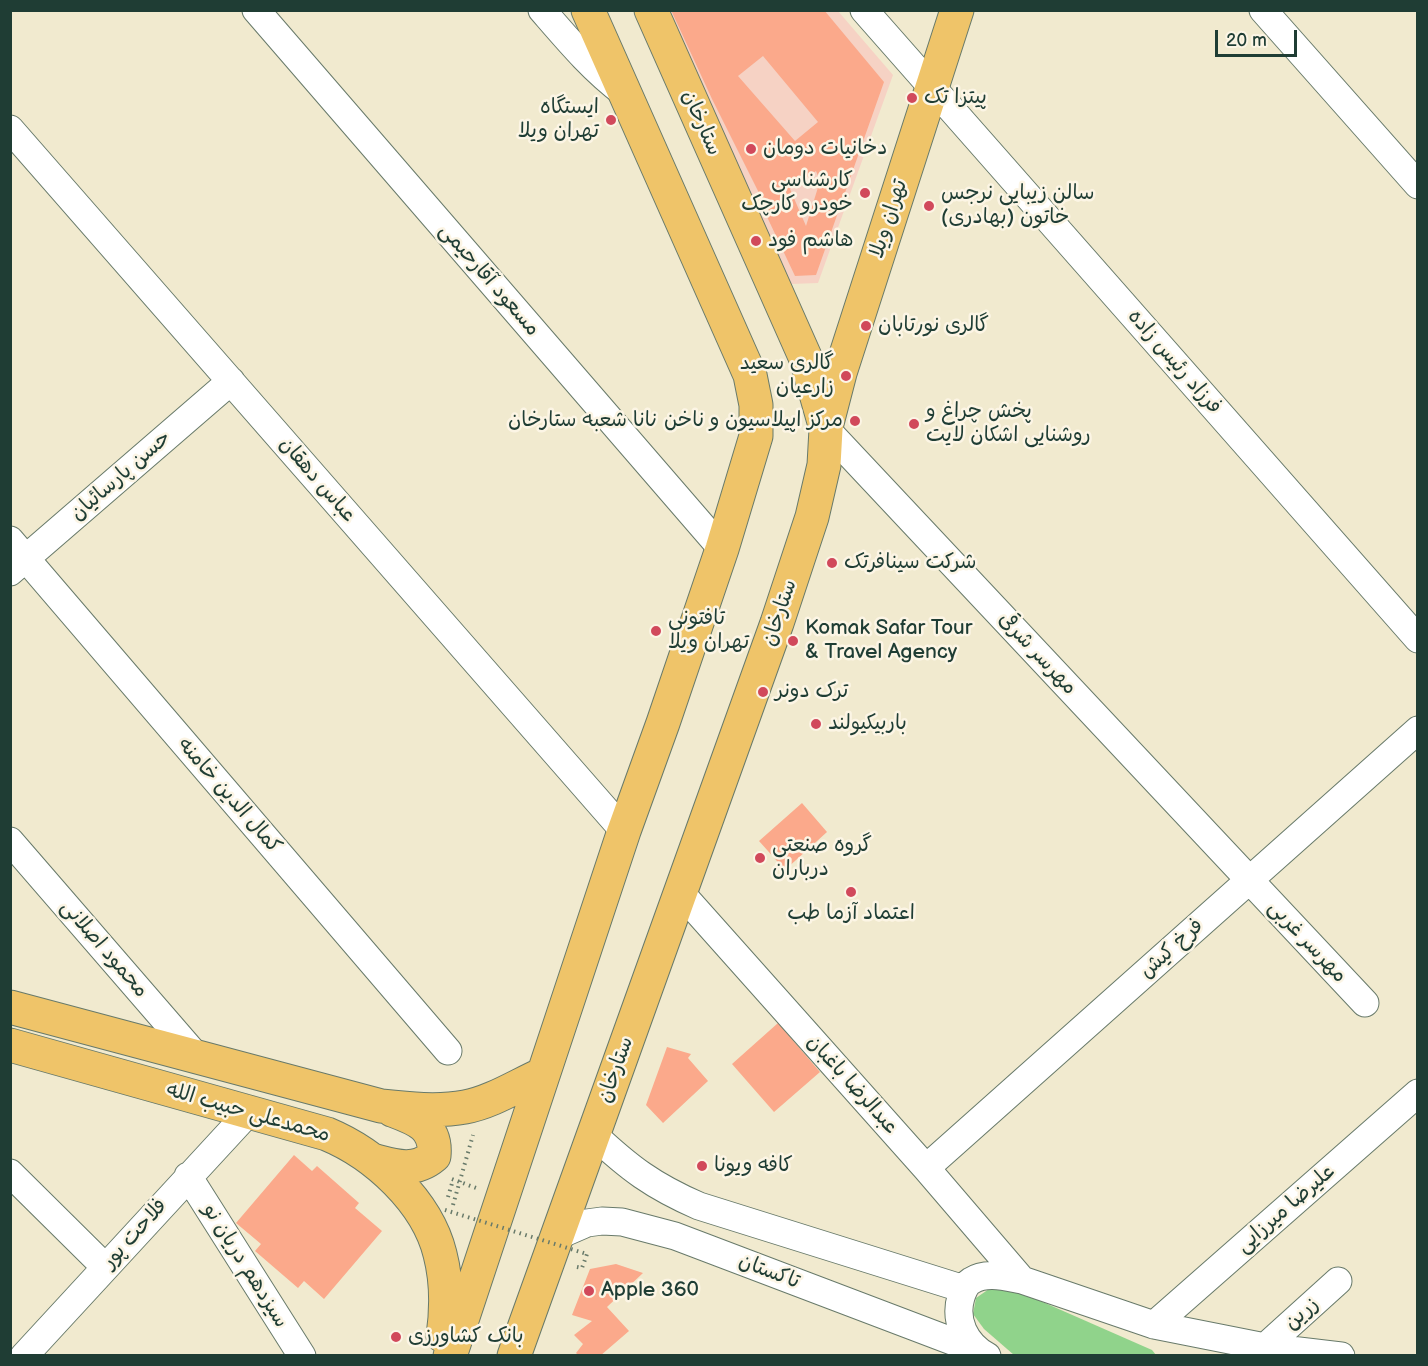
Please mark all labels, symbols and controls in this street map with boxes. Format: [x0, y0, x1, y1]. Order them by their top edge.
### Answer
scale bar [1218, 18, 1300, 56]
text: 20 m [1226, 30, 1267, 51]
place label: پیتزا تک [924, 85, 987, 111]
street label: ستارخان [676, 87, 726, 159]
marker: پیتزا تک [905, 91, 919, 105]
place label: ایستگاه تهران ویلا [518, 95, 599, 145]
marker: ایستگاه تهران ویلا [604, 113, 618, 127]
place label: دخانیات دومان [763, 136, 887, 162]
marker: دخانیات دومان [744, 142, 758, 156]
place label: کارشناسی خودرو کارچک [741, 168, 853, 218]
street label: تهران ویلا [864, 176, 914, 262]
place label: سالن زیبایی نرجس خاتون (بهادری) [941, 181, 1095, 231]
marker: کارشناسی خودرو کارچک [858, 186, 872, 200]
marker: سالن زیبایی نرجس خاتون (بهادری) [922, 199, 936, 213]
street label: مسعود آقارحیمی [433, 218, 545, 342]
place label: هاشم فود [768, 228, 854, 254]
marker: هاشم فود [749, 234, 763, 248]
street label: فرزاد رئیس زاده [1122, 304, 1226, 420]
place label: گالری نورتابان [878, 313, 989, 339]
marker: گالری نورتابان [859, 319, 873, 333]
place label: گالری سعید زارعیان [740, 351, 834, 401]
marker: گالری سعید زارعیان [839, 369, 853, 383]
place label: پخش چراغ و روشنایی اشکان لایت [926, 399, 1091, 449]
place label: مرکز اپیلاسیون و ناخن نانا شعبه ستارخان [508, 408, 843, 434]
marker: مرکز اپیلاسیون و ناخن نانا شعبه ستارخان [848, 414, 862, 428]
marker: پخش چراغ و روشنایی اشکان لایت [907, 417, 921, 431]
street label: حسن پارسائیان [66, 426, 176, 526]
street label: عباس دهقان [273, 432, 361, 528]
place label: شرکت سینافرتک [844, 550, 977, 576]
marker: شرکت سینافرتک [825, 556, 839, 570]
street label: ستارخان [757, 576, 803, 650]
place label: تافتونی تهران ویلا [668, 606, 749, 656]
street label: مهرسر شرقی [992, 607, 1082, 701]
place label: Komak Safar Tour & Travel Agency [805, 616, 972, 666]
marker: تافتونی تهران ویلا [649, 624, 663, 638]
marker: Komak Safar Tour & Travel Agency [786, 634, 800, 648]
place label: ترک دونر [775, 679, 848, 705]
marker: ترک دونر [756, 685, 770, 699]
place label: باربیکیولند [828, 711, 907, 737]
marker: باربیکیولند [809, 717, 823, 731]
street label: کمال الدین خامنه [172, 733, 286, 859]
place label: گروه صنعتی درباران [772, 833, 872, 883]
marker: گروه صنعتی درباران [753, 851, 767, 865]
marker: اعتماد آزما طب [844, 885, 858, 899]
street label: محمود اصلانی [55, 895, 153, 1003]
street label: مهرسر غربی [1262, 895, 1352, 989]
place label: اعتماد آزما طب [787, 901, 915, 927]
street label: فرخ کیش [1135, 914, 1209, 984]
street label: عبدالرضا باغبان [801, 1030, 903, 1140]
street label: ستارخان [592, 1033, 640, 1107]
street label: محمدعلی حبیب الله [163, 1078, 333, 1148]
place label: کافه ویونا [714, 1153, 793, 1179]
marker: کافه ویونا [695, 1159, 709, 1173]
street label: علیرضا میرزایی [1231, 1159, 1341, 1259]
street label: فلاحت پور [97, 1194, 173, 1274]
street label: سیزدهم دریان نو [197, 1199, 293, 1333]
street label: تاکستان [735, 1249, 803, 1295]
place label: Apple 360 [601, 1278, 699, 1304]
marker: Apple 360 [582, 1284, 596, 1298]
street label: زرین [1280, 1292, 1324, 1336]
place label: بانک کشاورزی [408, 1324, 524, 1350]
marker: بانک کشاورزی [389, 1330, 403, 1344]

